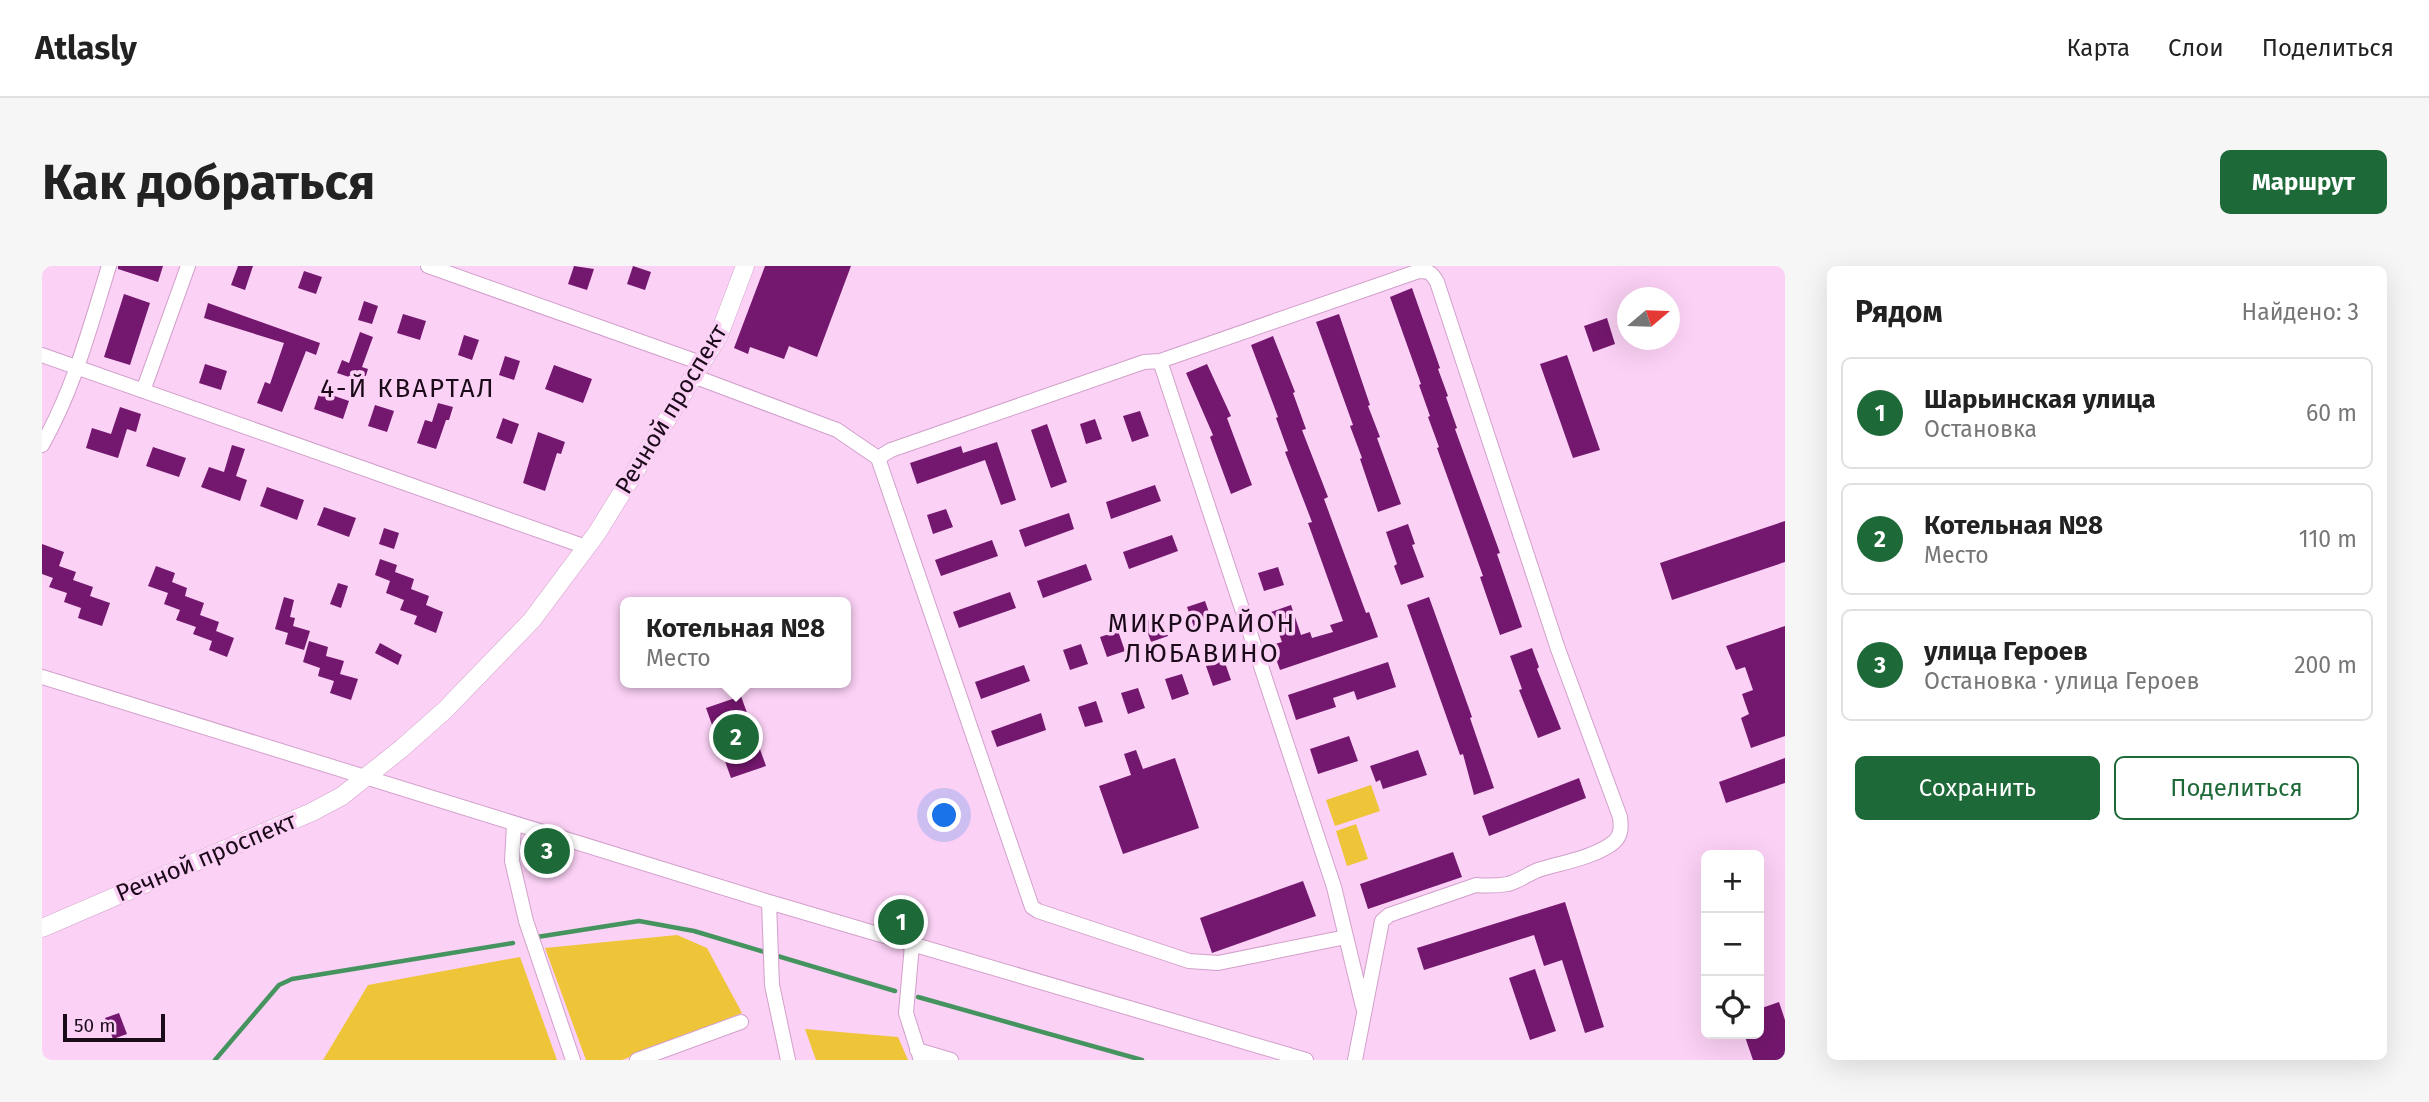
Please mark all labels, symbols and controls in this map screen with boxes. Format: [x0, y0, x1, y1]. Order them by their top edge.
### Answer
text: Atlasly [35, 28, 137, 68]
text: Карта [2066, 34, 2130, 62]
text: Слои [2168, 34, 2224, 62]
text: Поделиться [2262, 34, 2394, 62]
button: Маршрут [2220, 150, 2387, 214]
text: Как добраться [42, 153, 375, 212]
north arrow [1617, 287, 1680, 350]
text: Рядом [1855, 294, 1943, 330]
text: Найдено: 3 [2242, 298, 2359, 326]
street label: Речной проспект [609, 319, 733, 499]
district label: 4-Й КВАРТАЛ [320, 373, 496, 404]
text: Шарьинская улица [1924, 384, 2156, 415]
text: 1 [1875, 399, 1885, 427]
text: 60 m [2306, 399, 2357, 427]
text: Остановка [1924, 415, 2037, 443]
text: Котельная №8 [1924, 510, 2103, 541]
text: 2 [1874, 525, 1886, 553]
text: 110 m [2299, 525, 2357, 553]
text: Место [1924, 541, 1989, 569]
popup [620, 597, 851, 688]
district label: МИКРОРАЙОН ЛЮБАВИНО [1108, 608, 1296, 669]
text: Котельная №8 [646, 613, 825, 644]
text: улица Героев [1924, 636, 2088, 667]
text: Место [646, 644, 711, 672]
text: 3 [1874, 651, 1886, 679]
text: 200 m [2294, 651, 2357, 679]
text: Остановка · улица Героев [1924, 667, 2199, 695]
pin: 2 [713, 711, 759, 763]
button: Сохранить [1855, 756, 2100, 820]
button: Поделиться [2114, 756, 2359, 820]
your location [927, 798, 961, 832]
street label: Речной проспект [112, 806, 300, 908]
pin: 3 [524, 825, 570, 877]
map controls [1701, 850, 1764, 1039]
button: + [1701, 850, 1764, 913]
pin: 1 [878, 896, 924, 948]
button: − [1701, 913, 1764, 976]
button: locate [1701, 976, 1764, 1039]
scale bar [63, 1011, 164, 1043]
text: 50 m [74, 1014, 115, 1037]

